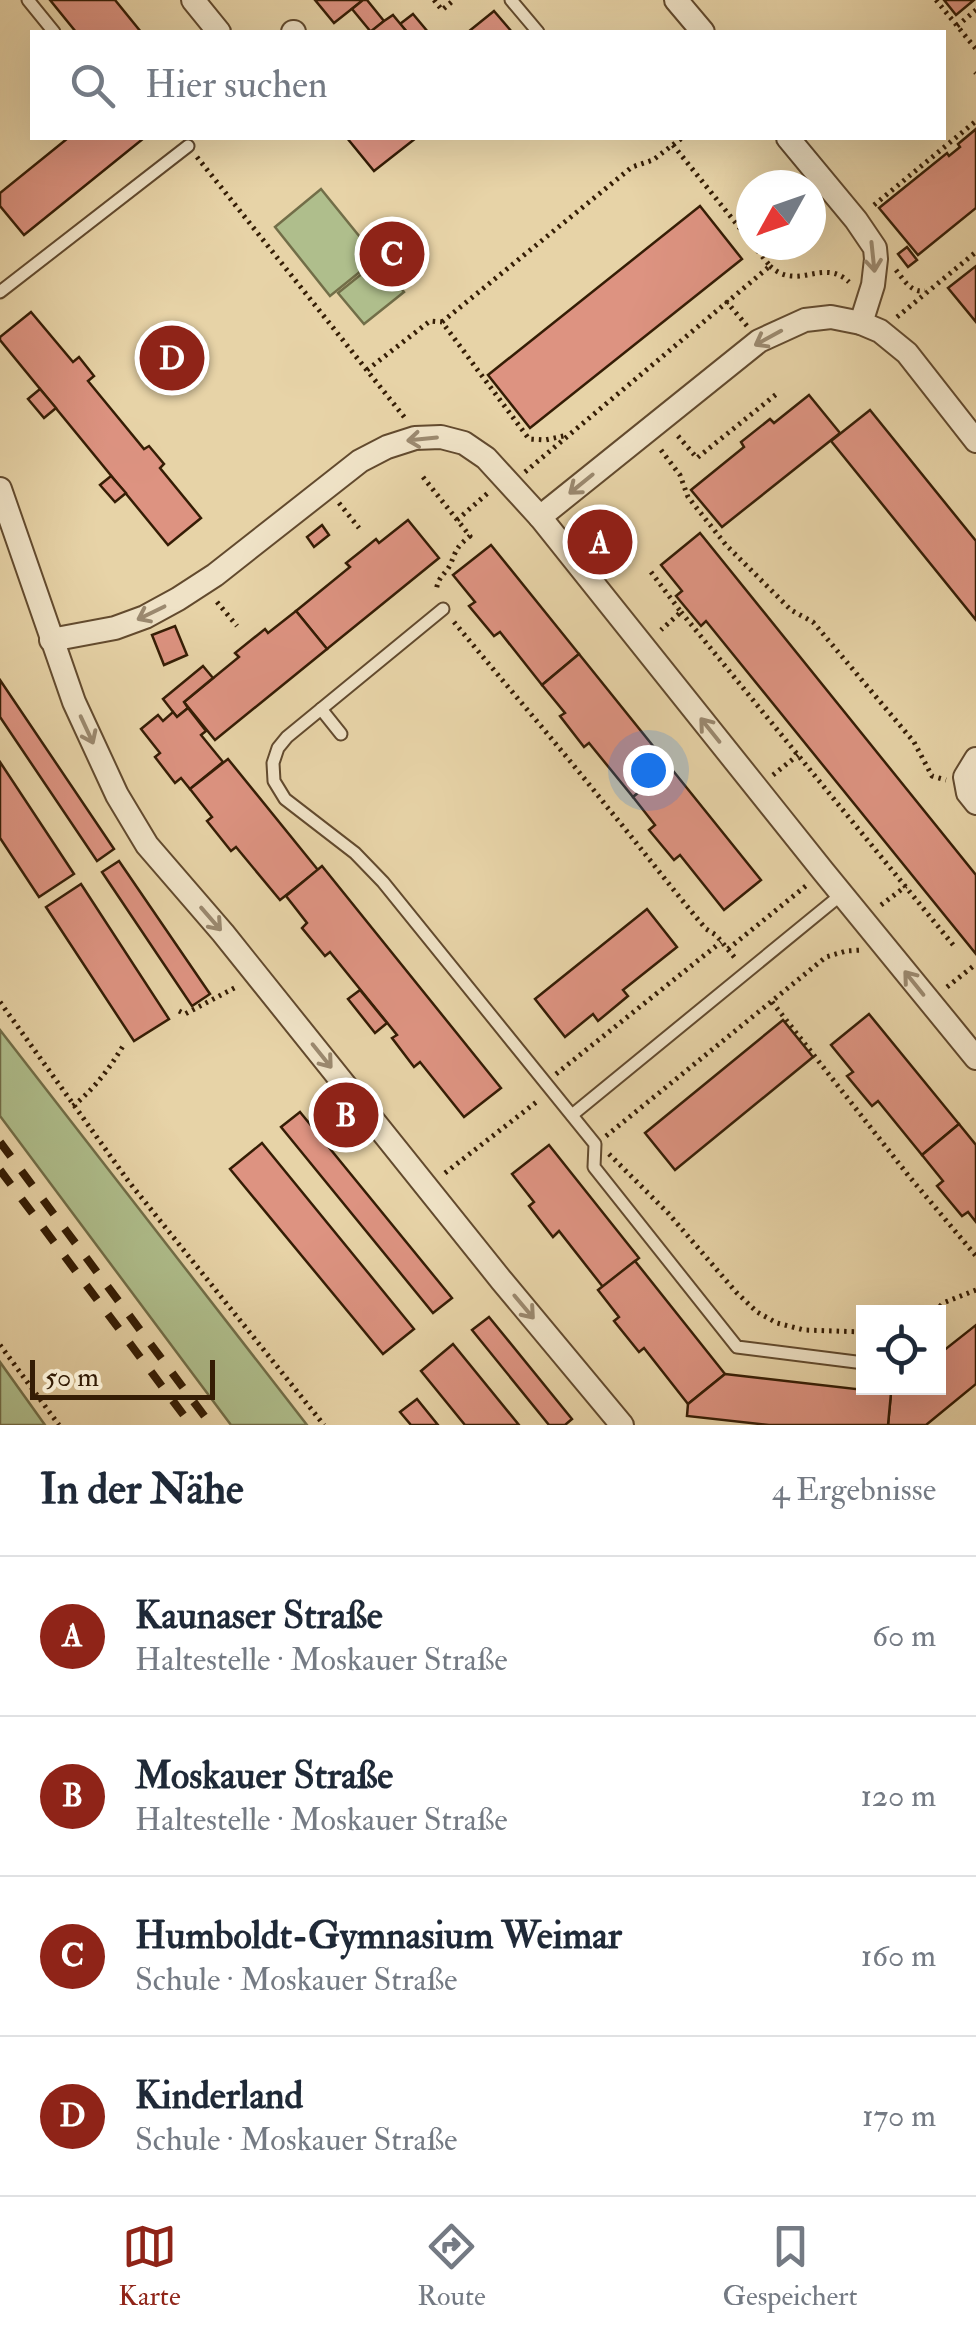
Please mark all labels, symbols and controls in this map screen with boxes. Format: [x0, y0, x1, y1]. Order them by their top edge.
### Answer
search box [30, 30, 946, 140]
icon: search [65, 58, 120, 113]
text: Hier suchen [145, 61, 328, 109]
north arrow [736, 170, 826, 260]
pin: C [360, 216, 424, 292]
one-way arrow [864, 240, 883, 273]
pin: D [140, 320, 204, 396]
one-way arrow [754, 329, 783, 349]
one-way arrow [406, 430, 438, 449]
one-way arrow [568, 473, 595, 494]
pin: A [568, 504, 632, 580]
one-way arrow [137, 604, 167, 623]
one-way arrow [78, 715, 97, 745]
one-way arrow [699, 717, 721, 743]
your location [623, 745, 674, 796]
one-way arrow [199, 906, 222, 931]
one-way arrow [903, 970, 925, 996]
one-way arrow [311, 1042, 333, 1068]
pin: B [314, 1078, 378, 1152]
one-way arrow [513, 1293, 535, 1319]
map controls [856, 1305, 946, 1395]
button: locate [856, 1305, 946, 1395]
scale bar [30, 1355, 215, 1400]
text: 50 m [45, 1360, 99, 1395]
text: In der Nähe [40, 1464, 244, 1516]
text: 4 Ergebnisse [772, 1470, 936, 1510]
text: Kaunaser Straße [135, 1592, 383, 1640]
text: A [62, 1616, 83, 1656]
text: 60 m [872, 1616, 936, 1656]
text: Haltestelle · Moskauer Straße [135, 1640, 508, 1680]
text: Moskauer Straße [135, 1752, 393, 1800]
text: B [62, 1776, 83, 1816]
text: 120 m [860, 1776, 936, 1816]
text: Haltestelle · Moskauer Straße [135, 1800, 508, 1840]
text: Humboldt-Gymnasium Weimar [135, 1912, 622, 1960]
text: C [61, 1936, 84, 1976]
text: 160 m [861, 1936, 936, 1976]
text: Schule · Moskauer Straße [135, 1960, 457, 2000]
text: Kinderland [135, 2072, 303, 2120]
text: D [59, 2096, 86, 2136]
text: 170 m [862, 2096, 936, 2136]
text: Schule · Moskauer Straße [135, 2120, 457, 2160]
tab: Karte [118, 2219, 181, 2314]
tab: Route [417, 2219, 486, 2314]
tab: Gespeichert [722, 2219, 858, 2314]

